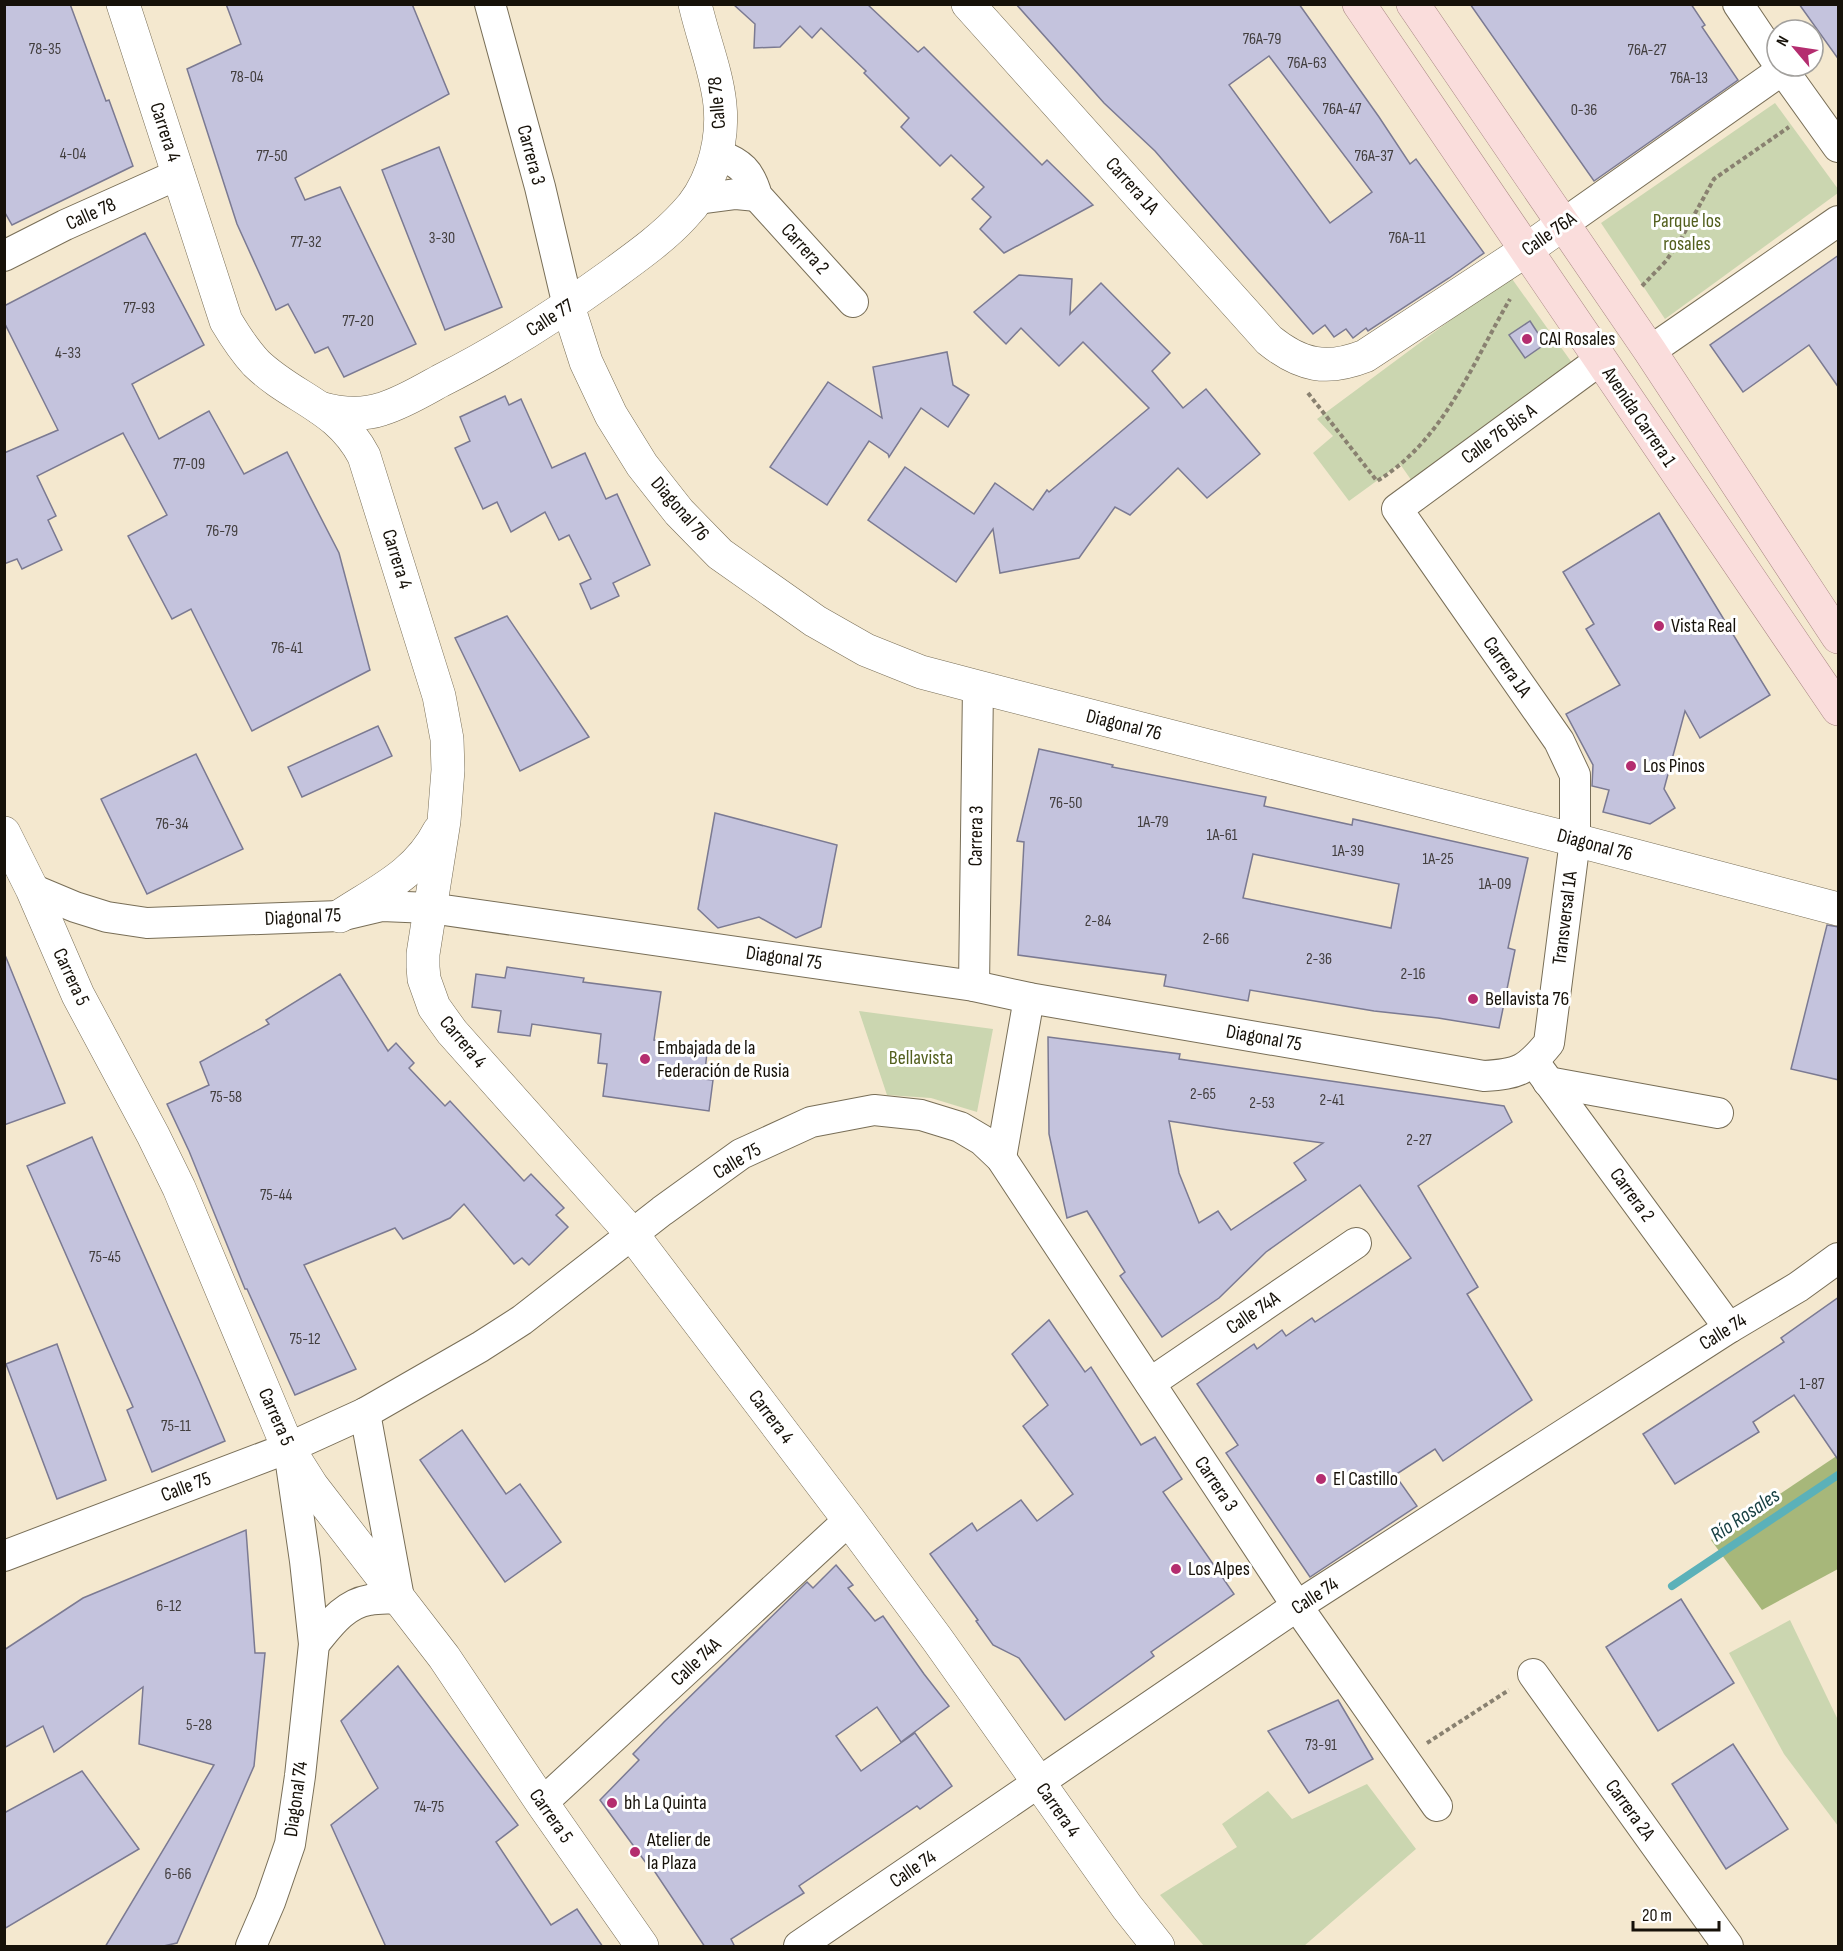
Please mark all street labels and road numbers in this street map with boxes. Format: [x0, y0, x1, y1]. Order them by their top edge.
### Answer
street label: Calle 78 [703, 76, 731, 130]
street label: Carrera 4 [144, 99, 186, 165]
street label: Carrera 3 [512, 122, 550, 188]
street label: Carrera 1A [1100, 153, 1164, 220]
street label: Calle 78 [62, 192, 120, 236]
street label: Calle 76A [1517, 206, 1581, 261]
street label: Carrera 2 [776, 218, 834, 280]
street label: Calle 77 [522, 294, 578, 342]
street label: Avenida Carrera 1 [1596, 362, 1681, 471]
street label: Calle 76 Bis A [1457, 398, 1542, 469]
street label: Diagonal 76 [646, 472, 714, 546]
street label: Carrera 4 [377, 526, 417, 592]
street label: Carrera 1A [1478, 632, 1537, 702]
street label: Diagonal 76 [1084, 704, 1164, 746]
street label: Carrera 3 [963, 805, 989, 867]
street label: Diagonal 76 [1555, 823, 1635, 867]
street label: Transversal 1A [1547, 869, 1583, 966]
street label: Diagonal 75 [264, 903, 342, 931]
street label: Diagonal 75 [744, 941, 824, 975]
street label: Carrera 5 [47, 944, 95, 1010]
street label: Carrera 4 [434, 1011, 492, 1073]
street label: Diagonal 75 [1224, 1020, 1304, 1056]
street label: Calle 75 [709, 1137, 765, 1185]
street label: Carrera 2 [1604, 1163, 1660, 1227]
street label: Calle 74A [1222, 1286, 1285, 1340]
street label: Calle 74 [1695, 1308, 1751, 1356]
street label: Carrera 5 [253, 1384, 299, 1450]
street label: Carrera 4 [743, 1385, 799, 1449]
street label: Carrera 3 [1189, 1452, 1243, 1516]
street label: Calle 75 [158, 1467, 214, 1507]
street label: Calle 74 [1287, 1572, 1343, 1620]
street label: Calle 74A [666, 1633, 726, 1691]
street label: Diagonal 74 [279, 1760, 313, 1838]
street label: Carrera 2A [1600, 1775, 1660, 1845]
street label: Carrera 4 [1031, 1778, 1085, 1842]
street label: Carrera 5 [524, 1784, 578, 1848]
street label: Calle 74 [885, 1845, 941, 1893]

